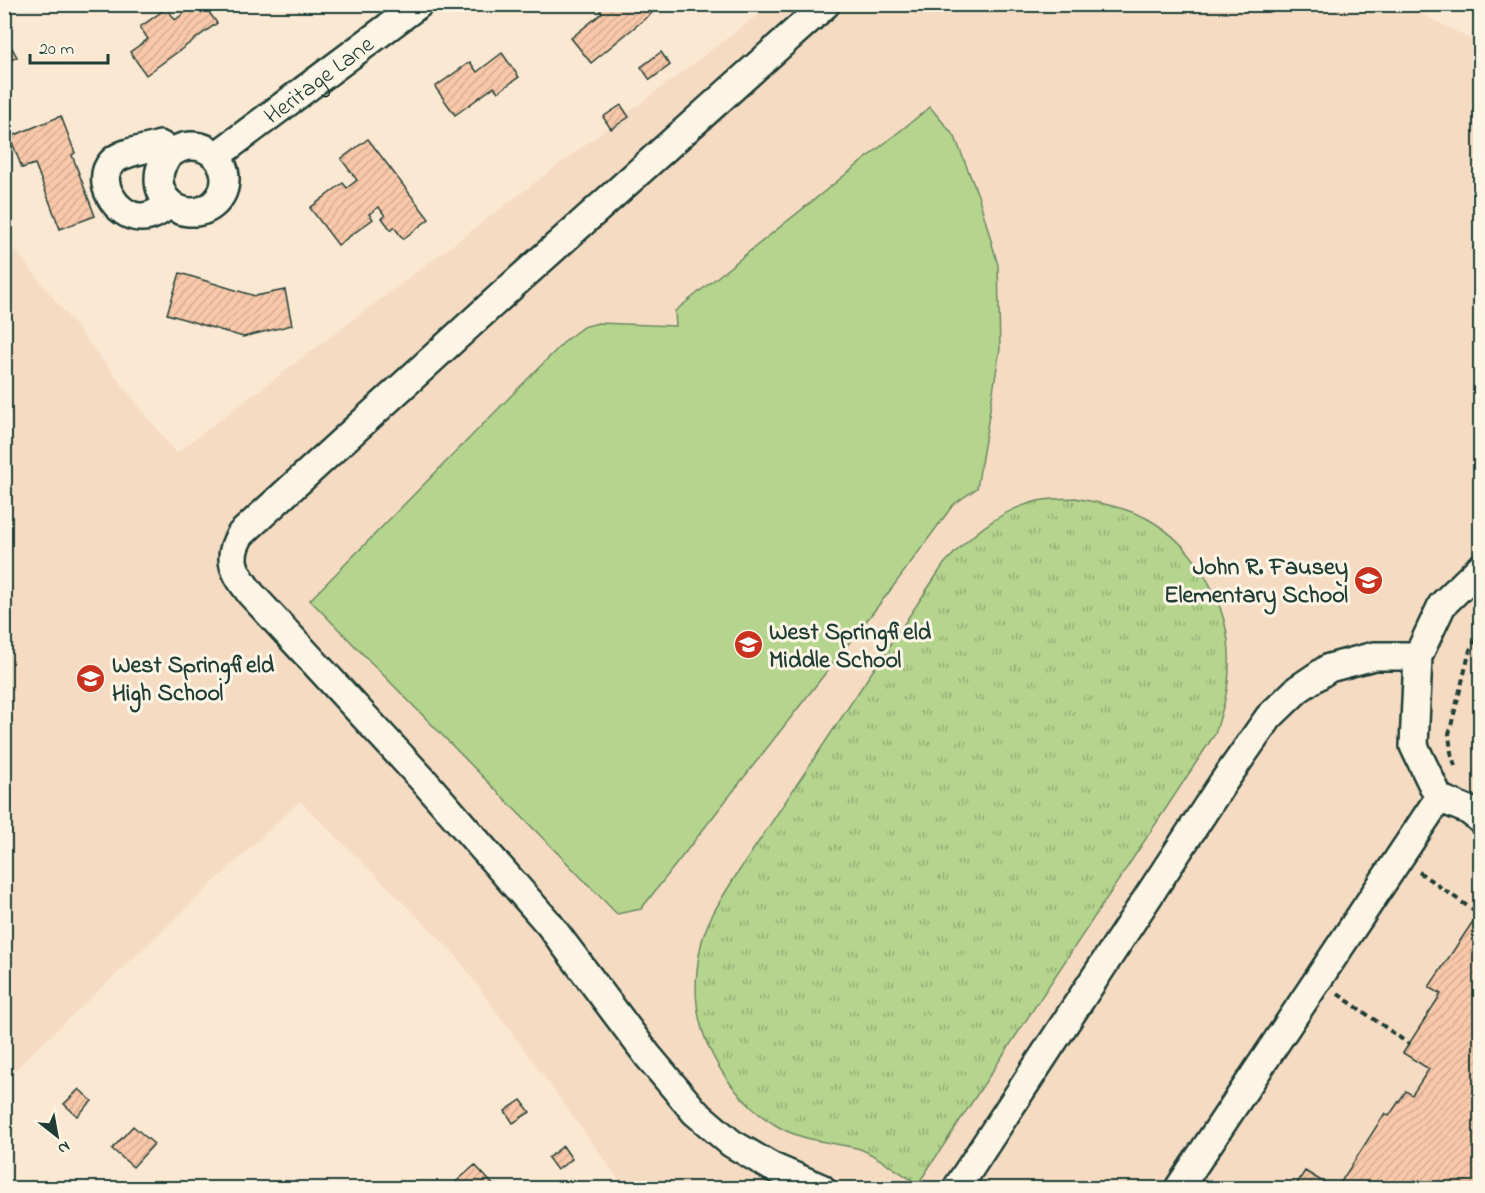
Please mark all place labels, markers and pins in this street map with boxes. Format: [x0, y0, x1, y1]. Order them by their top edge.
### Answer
place label: John R. Fausey Elementary School [1164, 551, 1348, 615]
school or university icon: John R. Fausey Elementary School [1353, 564, 1385, 596]
place label: West Springfield Middle School [769, 616, 932, 679]
school or university icon: West Springfield Middle School [732, 629, 764, 661]
place label: West Springfield High School [112, 649, 275, 713]
school or university icon: West Springfield High School [75, 662, 107, 694]

